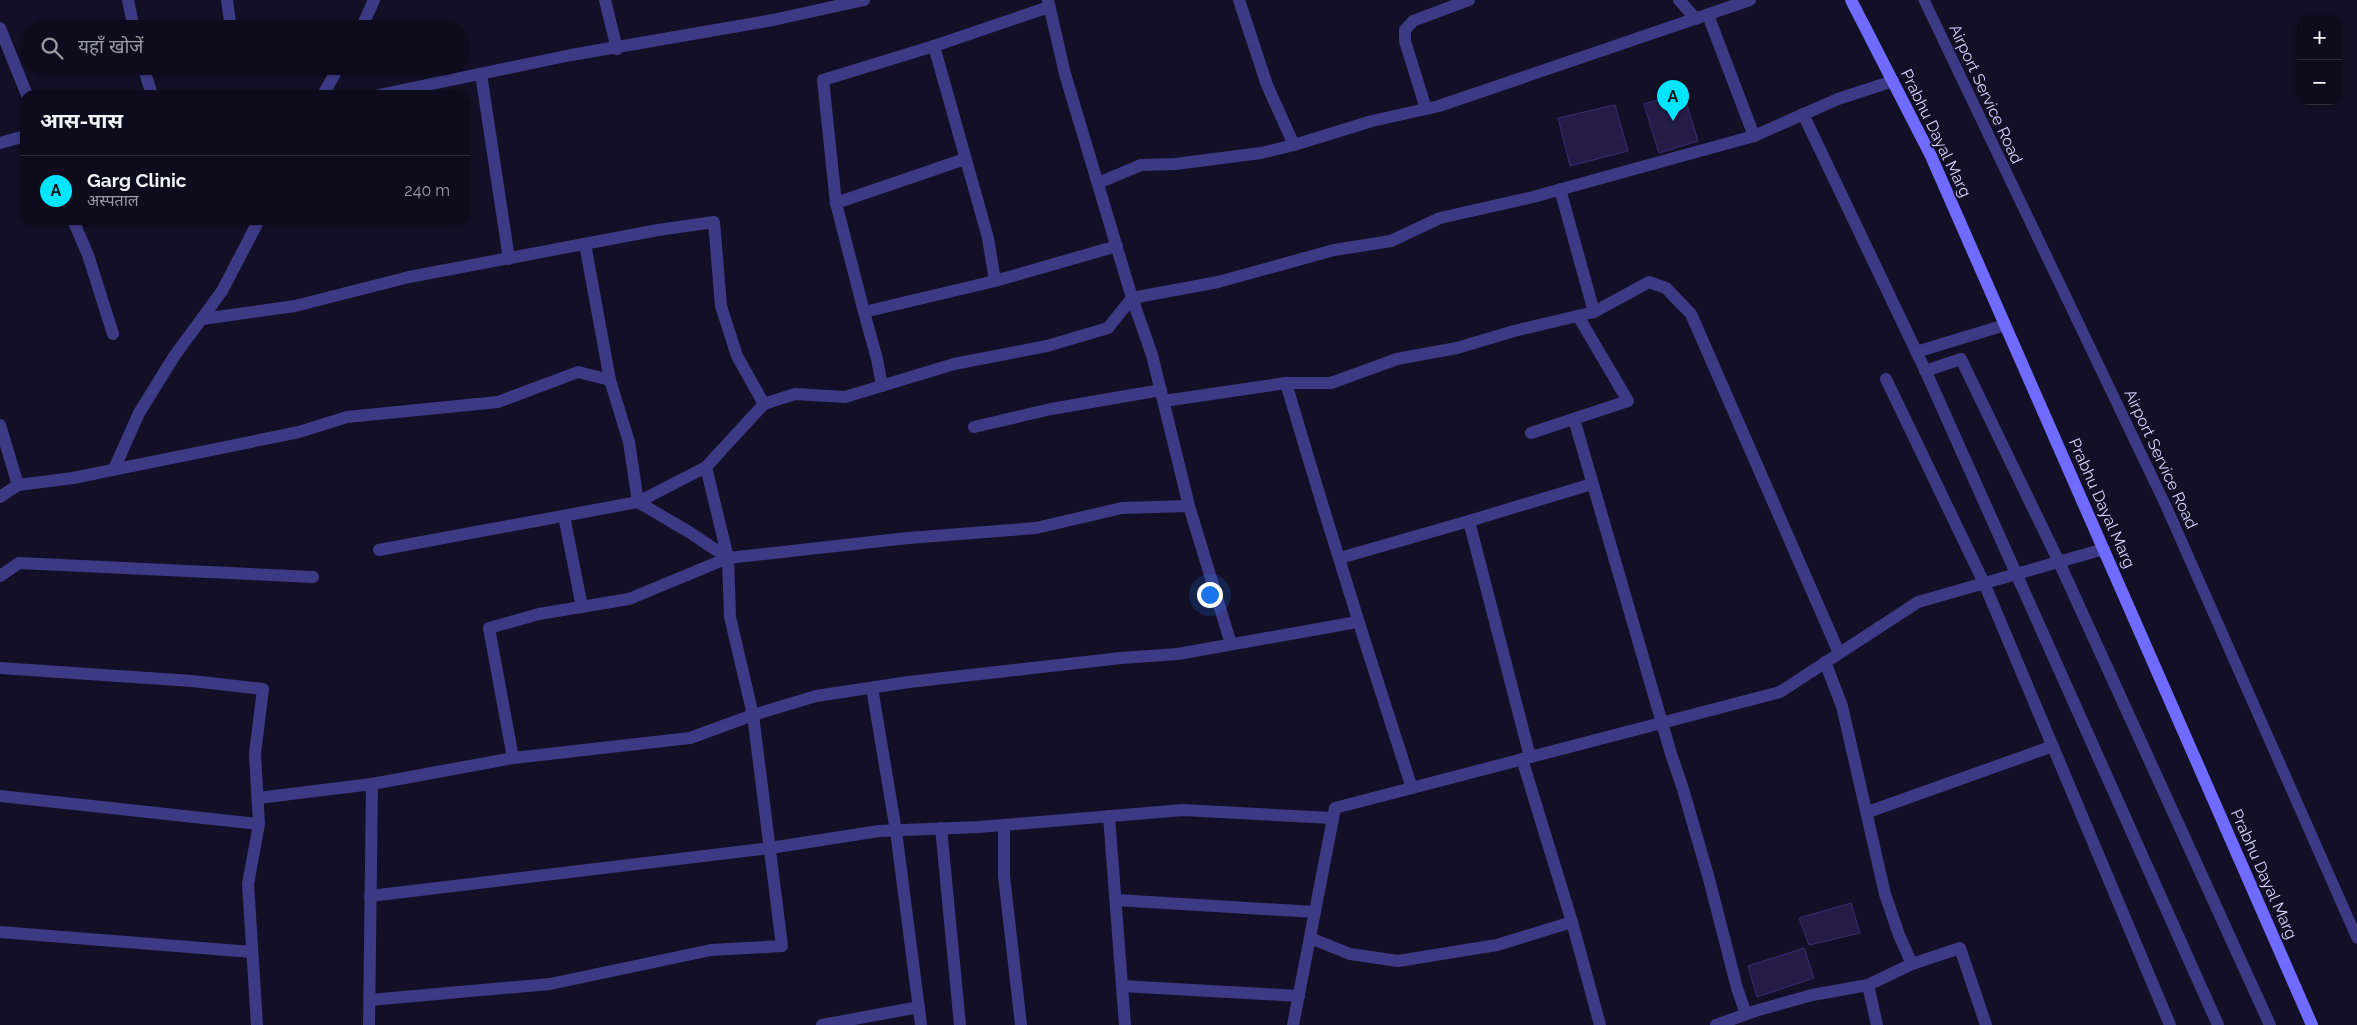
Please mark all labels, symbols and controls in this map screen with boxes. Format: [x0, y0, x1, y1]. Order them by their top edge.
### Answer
map controls [2297, 15, 2342, 105]
button: + [2297, 15, 2342, 60]
search box [20, 20, 470, 75]
street label: Airport Service Road [1945, 21, 2027, 167]
icon: search [38, 34, 66, 62]
text: यहाँ खोजें [78, 35, 143, 57]
button: − [2297, 60, 2342, 105]
street label: Prabhu Dayal Marg [1897, 66, 1975, 200]
pin: A [1657, 80, 1689, 121]
text: आस-पास [40, 108, 123, 133]
text: Garg Clinic [87, 169, 187, 191]
text: A [51, 181, 61, 200]
text: 240 m [404, 181, 450, 200]
text: अस्पताल [87, 191, 139, 210]
street label: Airport Service Road [2120, 386, 2202, 532]
street label: Prabhu Dayal Marg [2065, 435, 2139, 571]
your location [1197, 582, 1223, 608]
street label: Prabhu Dayal Marg [2227, 806, 2301, 942]

